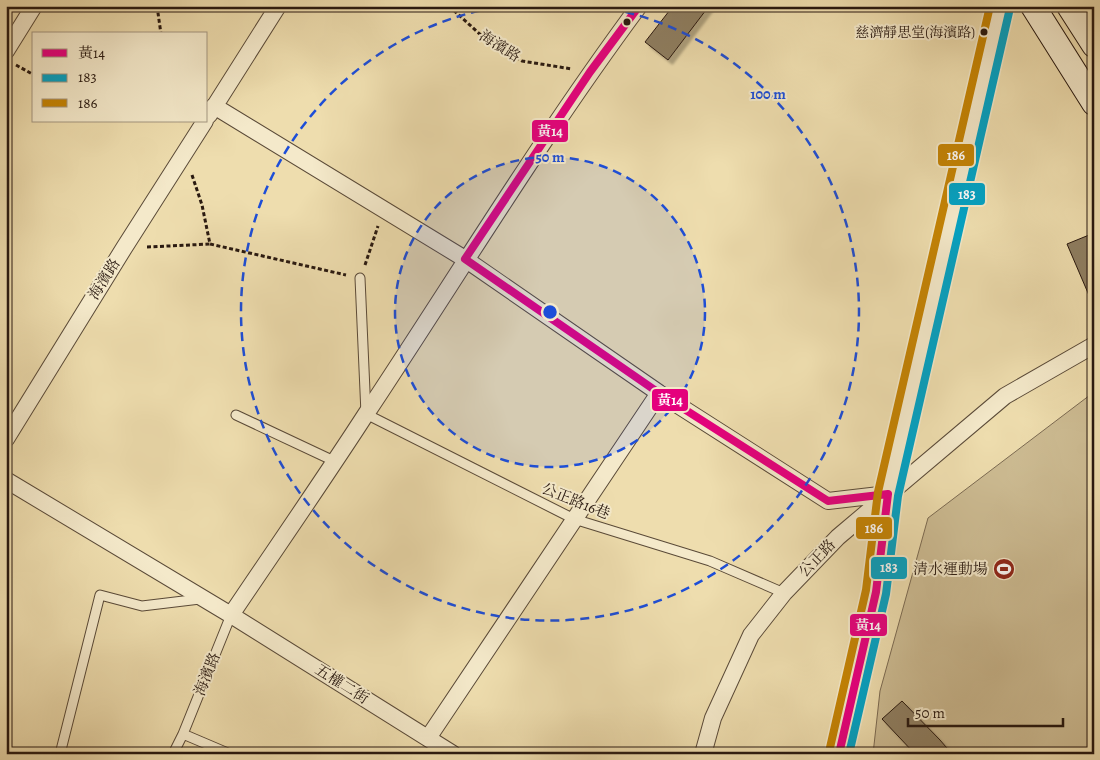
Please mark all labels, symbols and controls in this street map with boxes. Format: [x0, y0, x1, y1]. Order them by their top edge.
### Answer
unlabelled marker [622, 17, 632, 27]
place label: 慈濟靜思堂(海濱路) [855, 23, 975, 42]
street label: 海濱路 [476, 26, 524, 66]
marker: 慈濟靜思堂(海濱路) [979, 27, 989, 37]
legend [32, 32, 208, 122]
text: 黃14 [78, 43, 105, 63]
text: 183 [78, 67, 97, 87]
text: 100 m [750, 84, 786, 104]
text: 186 [78, 93, 97, 113]
line badge: 黃14 [531, 119, 569, 143]
text: 黃14 [537, 122, 563, 141]
line badge: 186 [937, 143, 975, 167]
text: 186 [947, 146, 966, 165]
text: 50 m [535, 147, 565, 167]
line badge: 183 [948, 182, 986, 206]
text: 183 [958, 185, 976, 204]
street label: 海濱路 [84, 255, 124, 303]
centre of rings [541, 303, 559, 321]
line badge: 黃14 [651, 388, 689, 412]
text: 黃14 [657, 391, 683, 410]
street label: 公正路16巷 [539, 478, 613, 524]
line badge: 186 [855, 516, 893, 540]
text: 186 [865, 519, 884, 538]
street label: 公正路 [794, 535, 840, 581]
line badge: 183 [870, 556, 908, 580]
sports icon: 清水運動場 [992, 557, 1016, 581]
text: 183 [880, 558, 898, 577]
place label: 清水運動場 [913, 559, 988, 579]
line badge: 黃14 [849, 613, 888, 637]
text: 黃14 [855, 616, 881, 635]
street label: 海濱路 [189, 649, 225, 699]
street label: 五權二街 [311, 660, 373, 708]
scale bar [908, 695, 1062, 727]
text: 50 m [915, 703, 945, 723]

